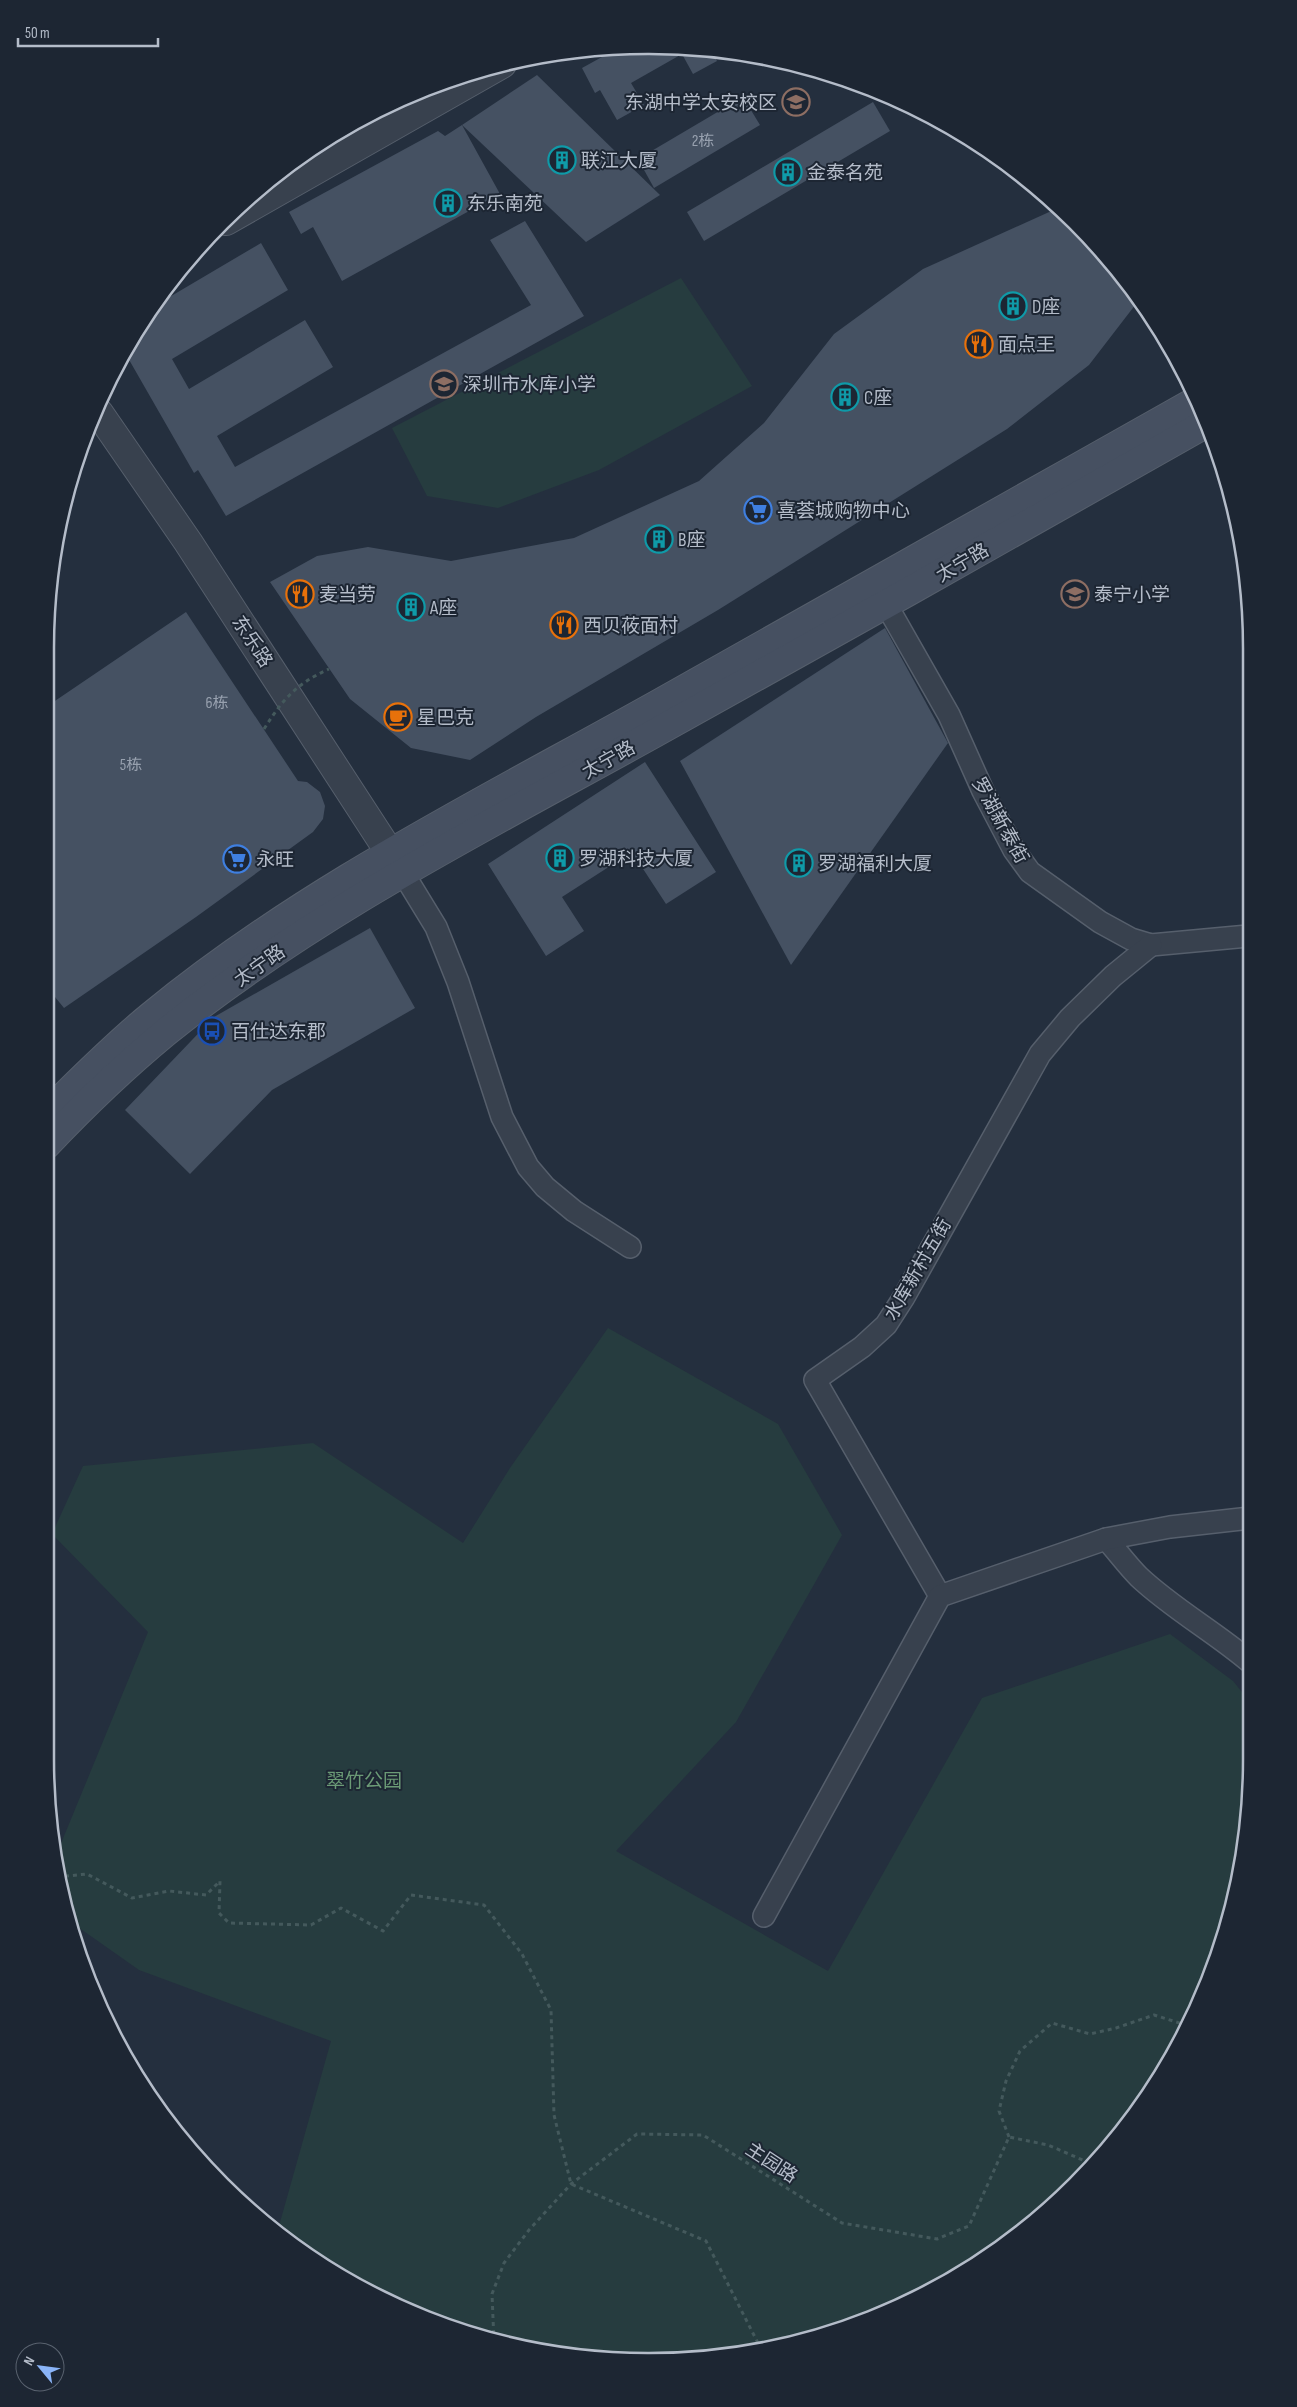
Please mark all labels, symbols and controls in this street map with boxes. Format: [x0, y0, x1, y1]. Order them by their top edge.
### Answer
scale bar [18, 15, 158, 47]
text: 50 m [25, 24, 50, 43]
school or university icon: 东湖中学太安校区 [781, 87, 811, 117]
place label: 东湖中学太安校区 [625, 92, 777, 115]
house number: 2栋 [692, 132, 714, 151]
building icon: 联江大厦 [547, 145, 577, 175]
place label: 联江大厦 [581, 150, 657, 173]
building icon: 金泰名苑 [773, 157, 803, 187]
place label: 金泰名苑 [807, 162, 883, 185]
building icon: 东乐南苑 [433, 188, 463, 218]
place label: 东乐南苑 [467, 193, 543, 216]
building icon: D座 [998, 291, 1028, 321]
place label: D座 [1032, 296, 1060, 319]
restaurant icon: 面点王 [964, 329, 994, 359]
place label: 面点王 [998, 334, 1055, 357]
school or university icon: 深圳市水库小学 [429, 369, 459, 399]
place label: 深圳市水库小学 [463, 374, 596, 397]
building icon: C座 [830, 382, 860, 412]
place label: C座 [864, 387, 892, 410]
supermarket icon: 喜荟城购物中心 [743, 495, 773, 525]
place label: 喜荟城购物中心 [777, 500, 910, 523]
building icon: B座 [644, 524, 674, 554]
place label: B座 [678, 529, 705, 552]
street label: 太宁路 [932, 539, 993, 588]
restaurant icon: 麦当劳 [285, 579, 315, 609]
school or university icon: 泰宁小学 [1060, 579, 1090, 609]
place label: 麦当劳 [319, 584, 376, 607]
place label: 泰宁小学 [1094, 584, 1170, 607]
building icon: A座 [396, 592, 426, 622]
place label: A座 [429, 597, 457, 620]
restaurant icon: 西贝莜面村 [549, 610, 579, 640]
street label: 东乐路 [227, 612, 277, 672]
place label: 西贝莜面村 [583, 615, 678, 638]
house number: 6栋 [205, 694, 229, 713]
cafe icon: 星巴克 [383, 702, 413, 732]
place label: 星巴克 [417, 707, 474, 730]
street label: 太宁路 [578, 736, 639, 784]
house number: 5栋 [120, 756, 142, 775]
street label: 罗湖新泰街 [967, 774, 1033, 868]
building icon: 罗湖科技大厦 [545, 843, 575, 873]
supermarket icon: 永旺 [222, 844, 252, 874]
place label: 罗湖科技大厦 [579, 848, 693, 871]
building icon: 罗湖福利大厦 [784, 848, 814, 878]
place label: 永旺 [256, 849, 294, 872]
place label: 罗湖福利大厦 [818, 853, 932, 876]
street label: 太宁路 [230, 940, 290, 992]
bus stop icon: 百仕达东郡 [197, 1016, 227, 1046]
place label: 百仕达东郡 [231, 1021, 326, 1044]
street label: 水库新村五街 [880, 1215, 957, 1325]
park label: 翠竹公园 [326, 1770, 402, 1793]
street label: 主园路 [741, 2138, 801, 2188]
north arrow [15, 2342, 65, 2392]
text: N [20, 2354, 38, 2368]

